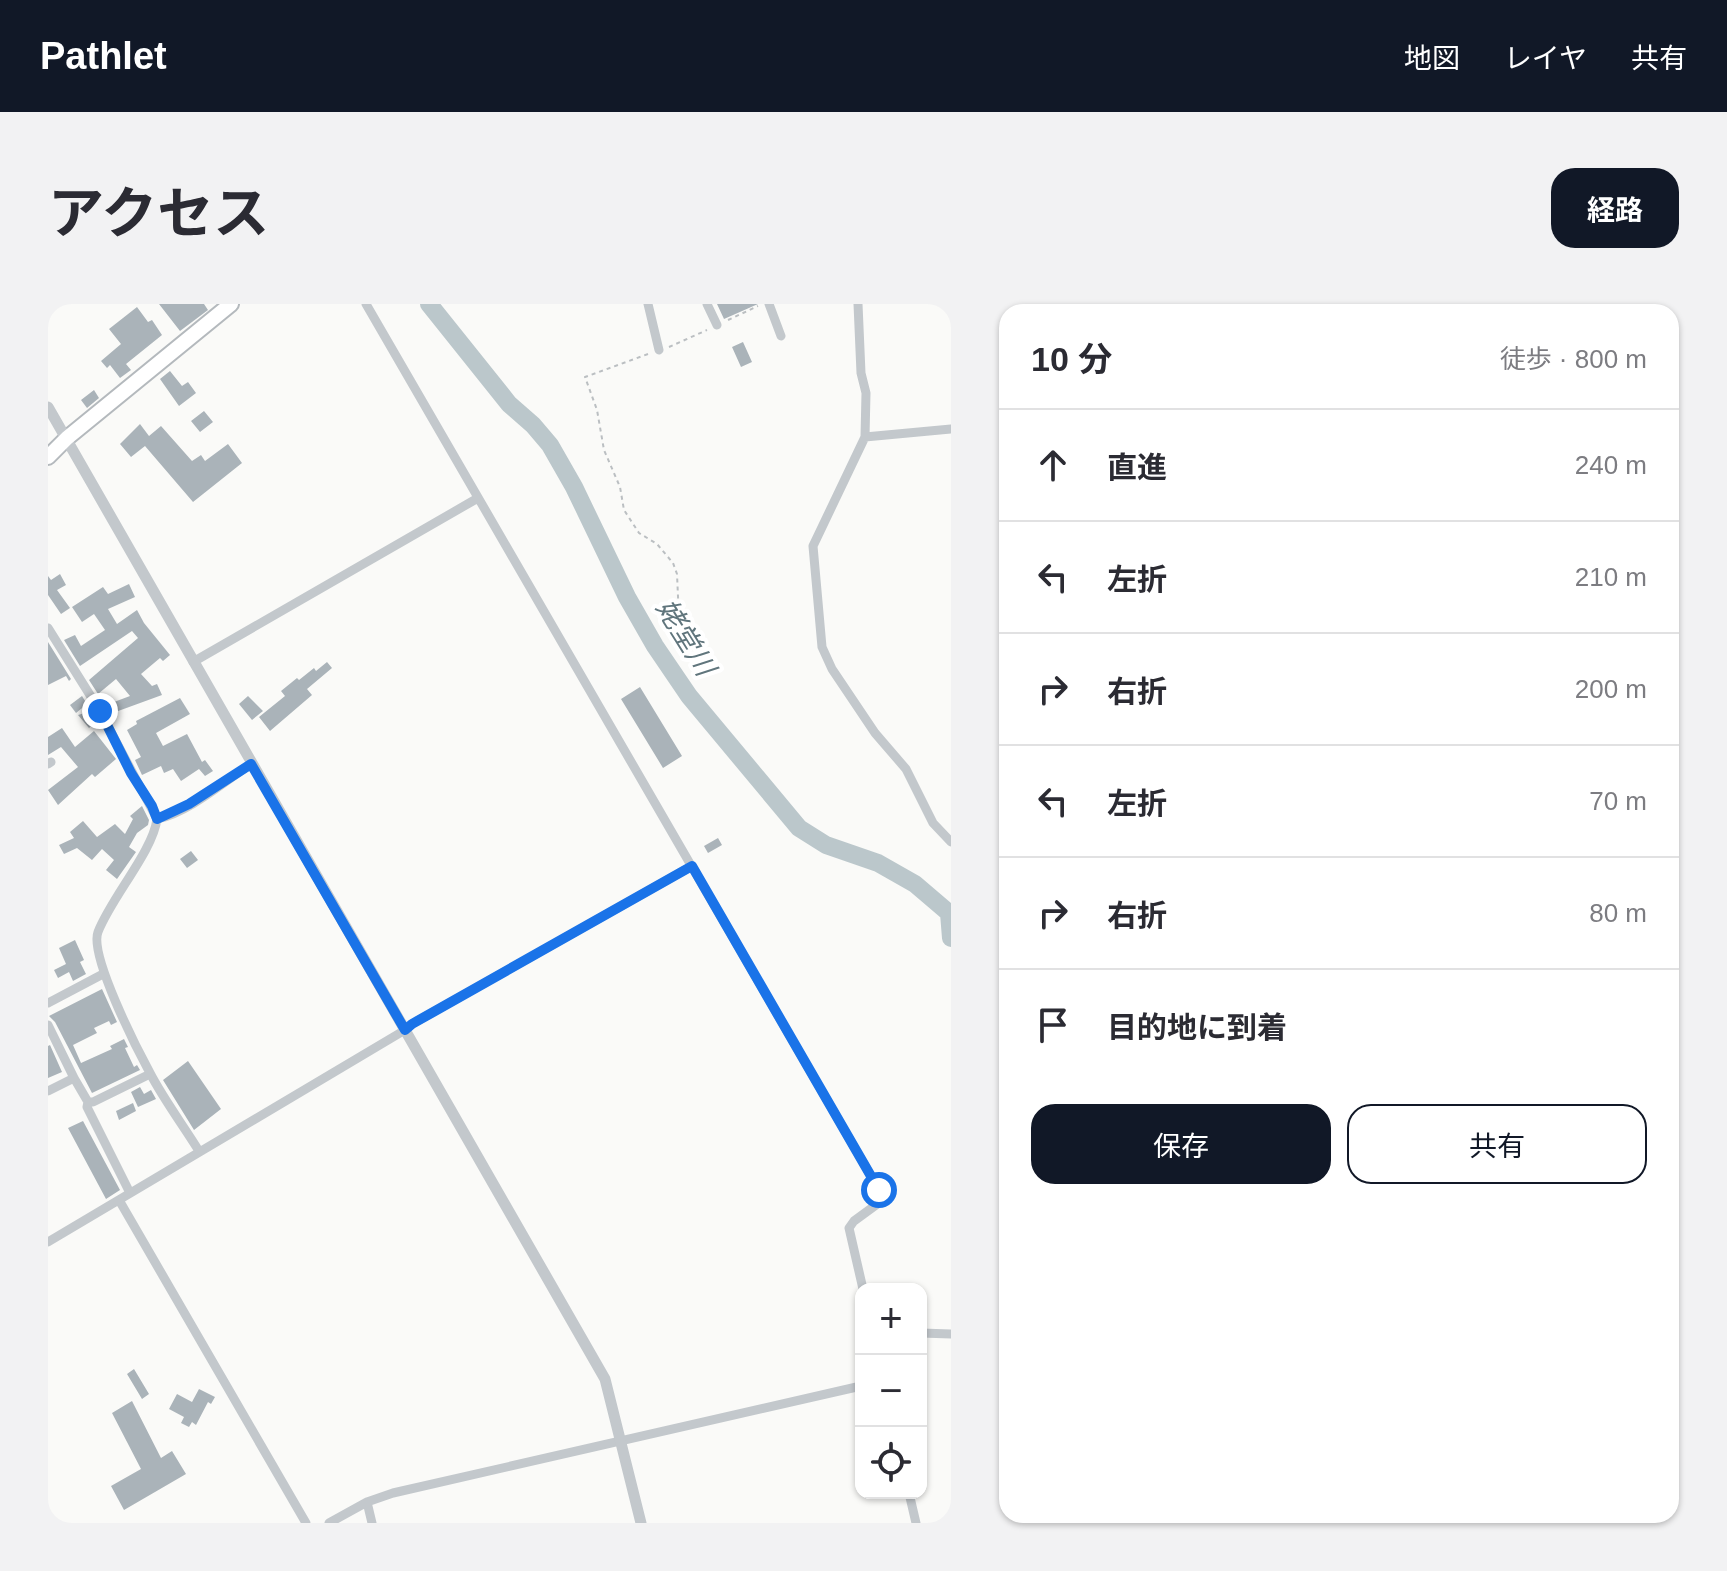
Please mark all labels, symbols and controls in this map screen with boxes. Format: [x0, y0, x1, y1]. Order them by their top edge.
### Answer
text: Pathlet [40, 35, 167, 77]
text: 地図 [1404, 43, 1460, 74]
text: レイヤ [1504, 43, 1587, 74]
text: 共有 [1631, 43, 1687, 74]
button: 経路 [1551, 168, 1679, 248]
text: アクセス [48, 182, 269, 245]
text: 10 分 [1031, 340, 1112, 378]
text: 徒歩 · 800 m [1500, 344, 1647, 374]
icon: ahead [1031, 443, 1075, 487]
text: 240 m [1575, 450, 1647, 480]
text: 直進 [1107, 451, 1167, 484]
icon: left [1031, 555, 1075, 599]
text: 210 m [1575, 562, 1647, 592]
text: 左折 [1107, 563, 1167, 596]
water label: 姥堂川 [650, 593, 723, 684]
icon: right [1031, 667, 1075, 711]
text: 200 m [1575, 674, 1647, 704]
text: 右折 [1107, 675, 1167, 708]
route end [82, 693, 118, 729]
icon: left [1031, 779, 1075, 823]
text: 70 m [1589, 786, 1647, 816]
text: 左折 [1107, 787, 1167, 820]
icon: right [1031, 891, 1075, 935]
text: 80 m [1589, 898, 1647, 928]
text: 右折 [1107, 899, 1167, 932]
icon: arrive [1031, 1003, 1075, 1047]
text: 目的地に到着 [1107, 1011, 1287, 1044]
button: 保存 [1031, 1104, 1331, 1184]
button: 共有 [1347, 1104, 1647, 1184]
route start [861, 1172, 897, 1208]
map controls [855, 1283, 927, 1499]
button: + [855, 1283, 927, 1355]
button: − [855, 1355, 927, 1427]
button: locate [855, 1427, 927, 1499]

